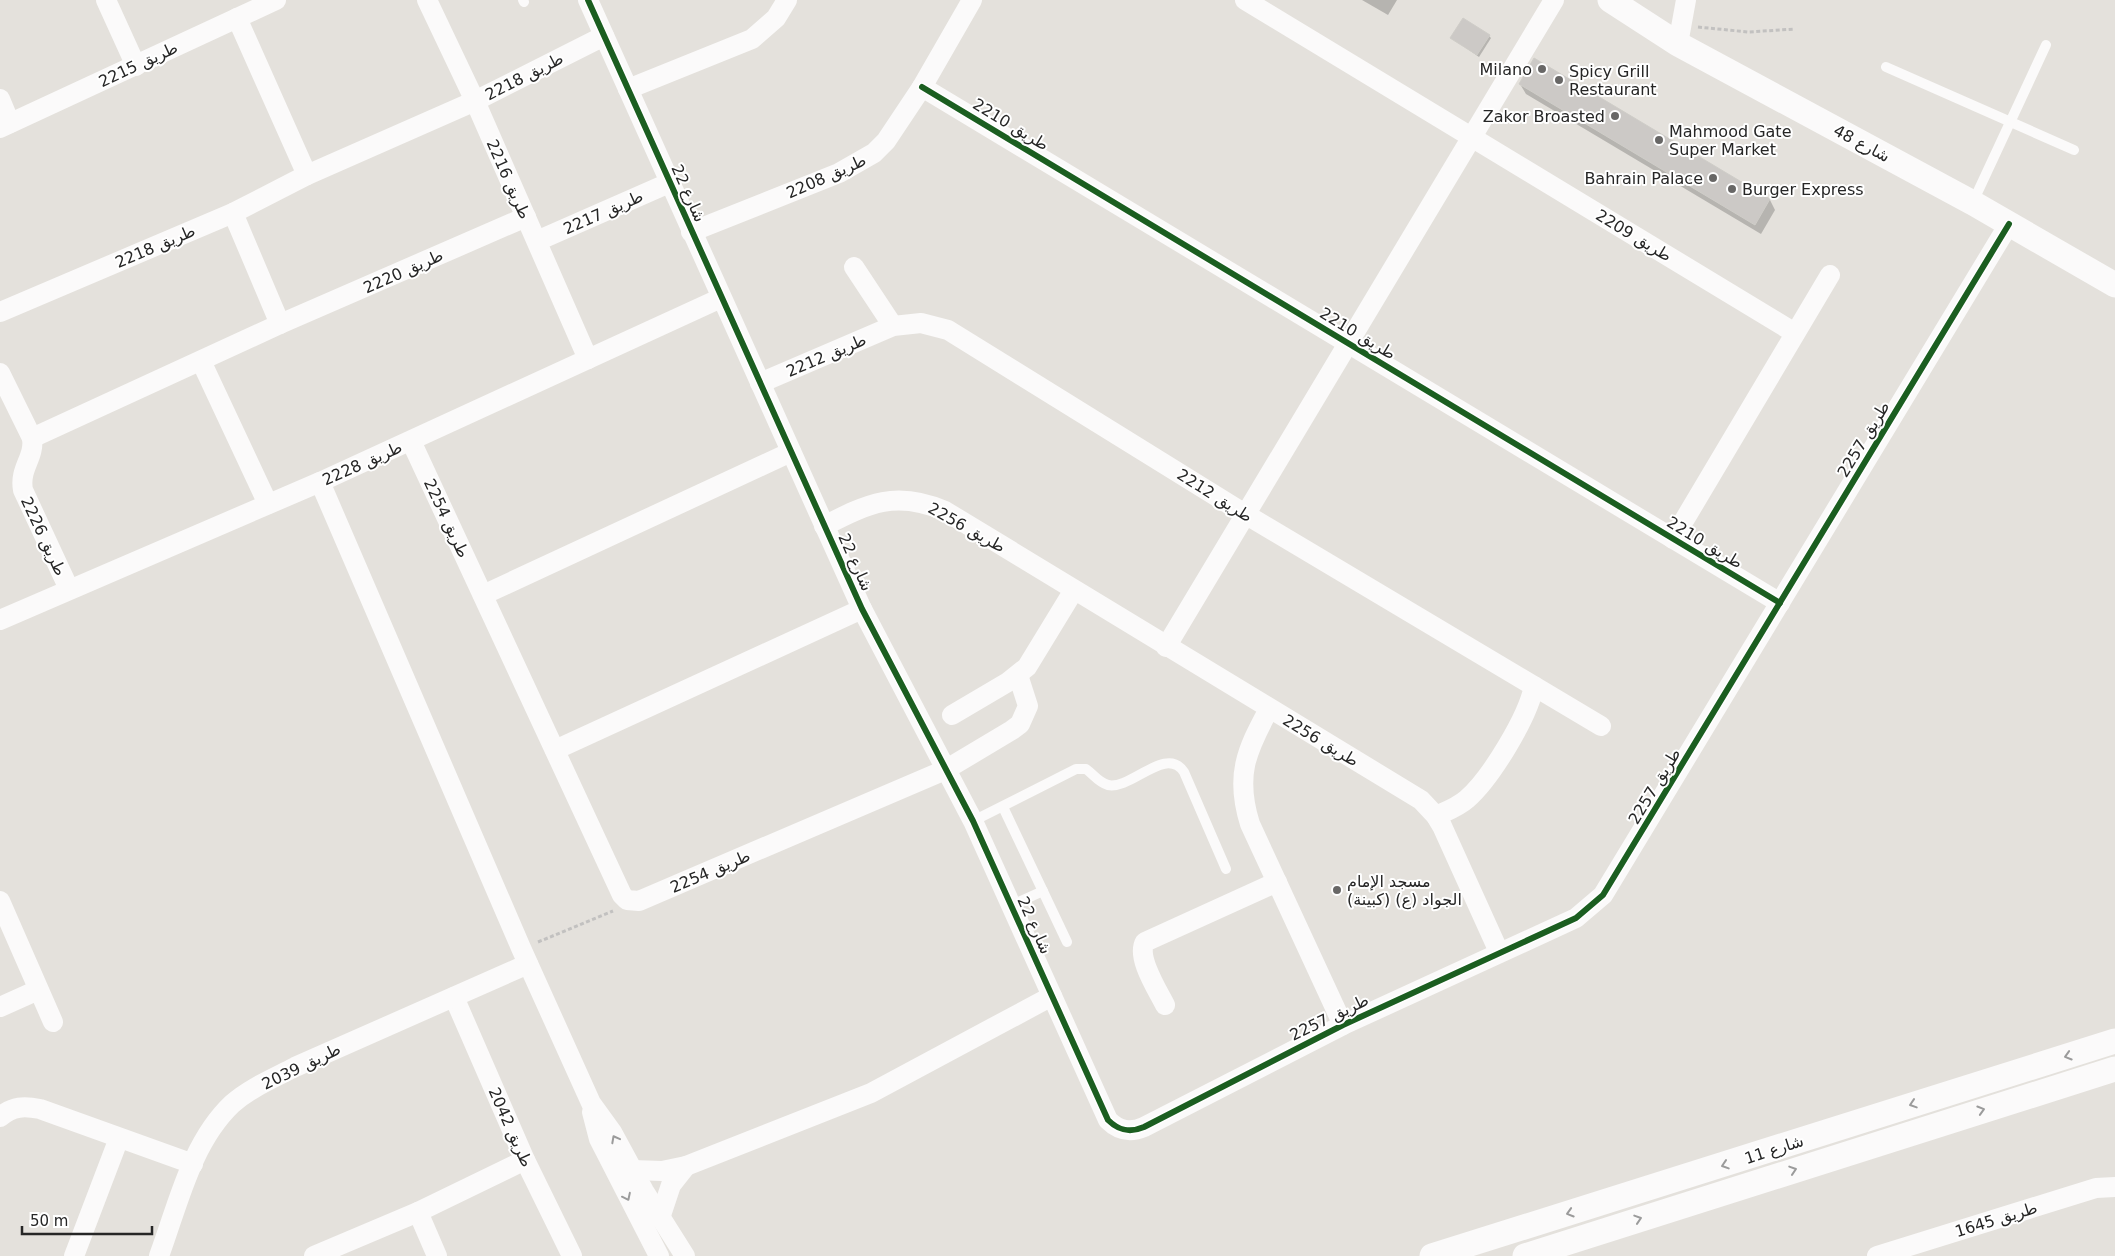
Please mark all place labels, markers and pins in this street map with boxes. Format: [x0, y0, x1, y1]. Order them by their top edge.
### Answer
place label: Milano [1480, 60, 1532, 79]
place label: Spicy Grill Restaurant [1569, 62, 1657, 99]
marker: Milano [1536, 63, 1548, 75]
marker: Spicy Grill Restaurant [1553, 74, 1565, 86]
place label: Zakor Broasted [1483, 107, 1605, 126]
marker: Zakor Broasted [1609, 110, 1621, 122]
place label: Mahmood Gate Super Market [1669, 122, 1791, 159]
marker: Mahmood Gate Super Market [1653, 134, 1665, 146]
place label: Bahrain Palace [1584, 169, 1703, 188]
marker: Bahrain Palace [1707, 172, 1719, 184]
place label: Burger Express [1742, 180, 1864, 199]
marker: Burger Express [1726, 183, 1738, 195]
place label: مسجد الإمام الجواد (ع) (كبينة) [1347, 872, 1462, 910]
marker: مسجد الإمام الجواد (ع) (كبينة) [1331, 884, 1343, 896]

